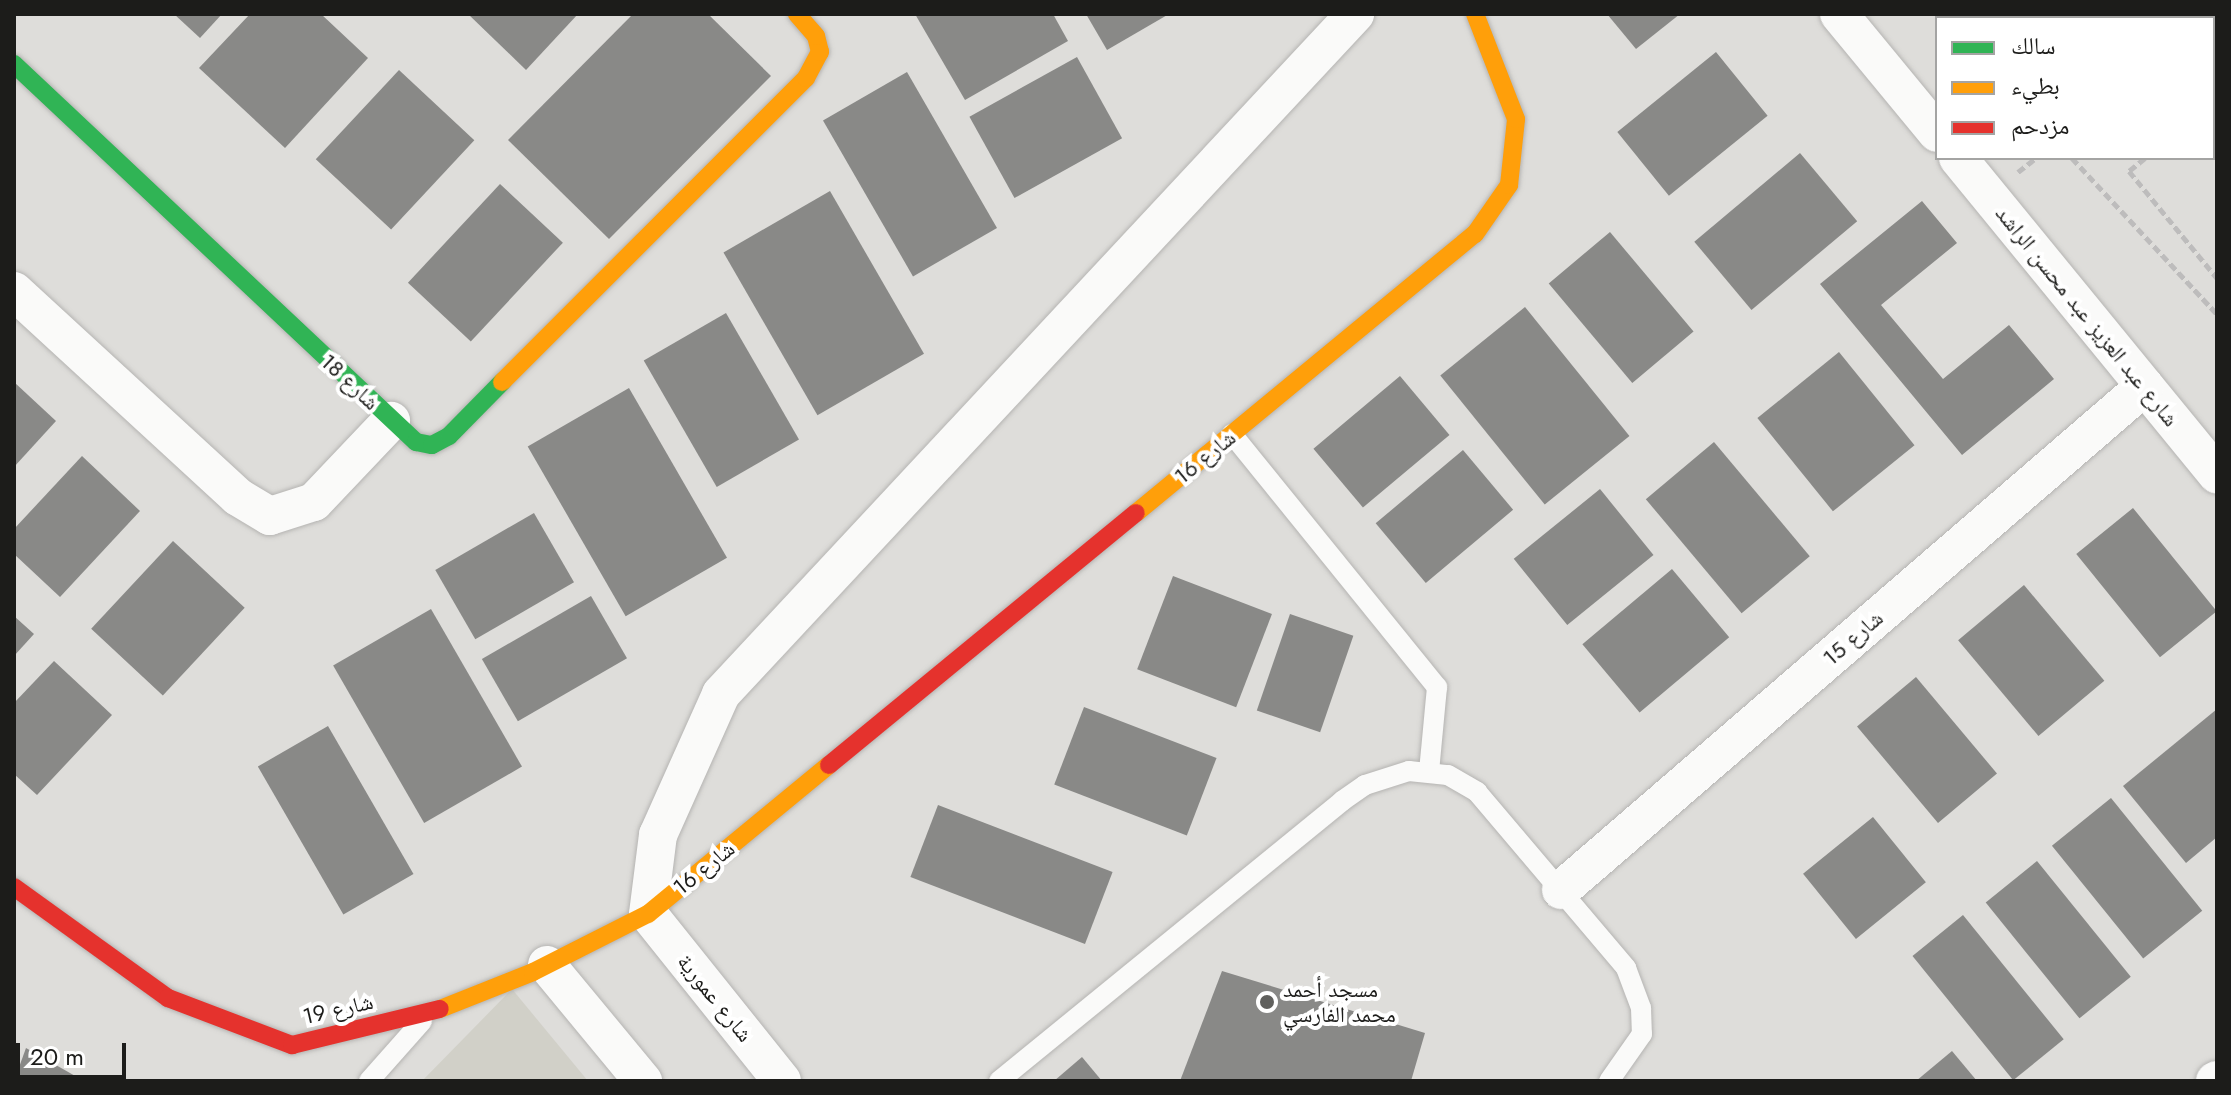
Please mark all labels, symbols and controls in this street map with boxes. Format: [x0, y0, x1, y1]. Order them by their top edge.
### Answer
legend [1935, 16, 2215, 160]
text: سالك [2011, 28, 2056, 63]
text: بطيء [2011, 68, 2060, 103]
text: مزدحم [2011, 108, 2070, 143]
street label: شارع عبد العزيز عبد محسن الراشد [1990, 200, 2184, 432]
street label: شارع 18 [315, 348, 385, 416]
street label: شارع 16 [1169, 424, 1241, 490]
street label: شارع 15 [1818, 605, 1888, 671]
street label: شارع 16 [668, 835, 740, 901]
street label: شارع عمورية [672, 949, 758, 1047]
place label: مسجد أحمد محمد الفارسي [1283, 976, 1396, 1028]
street label: شارع 19 [300, 988, 376, 1030]
marker: مسجد أحمد محمد الفارسي [1258, 993, 1276, 1011]
scale bar [20, 1027, 130, 1077]
text: 20 m [30, 1039, 84, 1074]

